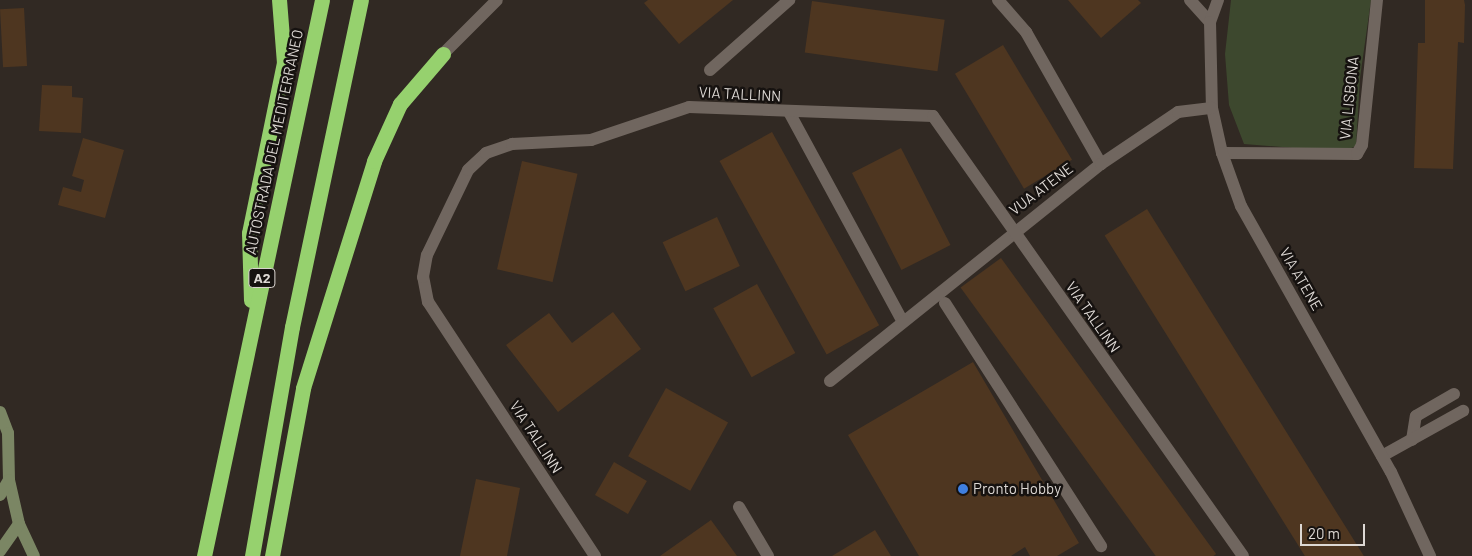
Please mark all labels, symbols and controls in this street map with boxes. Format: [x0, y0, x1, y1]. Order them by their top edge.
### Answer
street label: AUTOSTRADA DEL MEDITERRANEO [241, 28, 307, 256]
street label: VIA LISBONA [1336, 55, 1362, 141]
street label: VIA TALLINN [698, 83, 782, 105]
street label: VUA ATENE [1006, 159, 1076, 219]
street label: VIA ATENE [1276, 244, 1326, 314]
road number: A2 [248, 266, 276, 290]
street label: VIA TALLINN [1062, 278, 1124, 356]
street label: VIA TALLINN [506, 397, 566, 477]
place label: Pronto Hobby [973, 480, 1061, 498]
marker: Pronto Hobby [957, 483, 969, 495]
scale bar [1302, 514, 1367, 546]
text: 20 m [1308, 524, 1340, 542]

